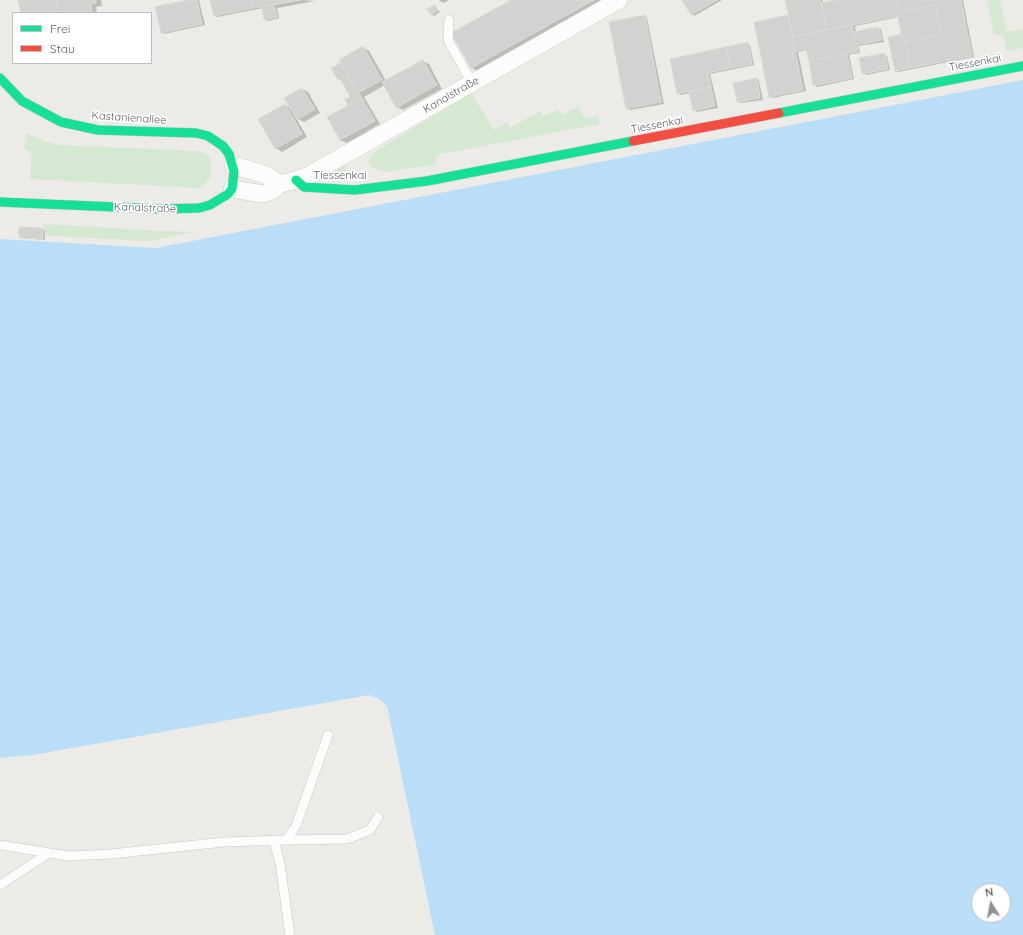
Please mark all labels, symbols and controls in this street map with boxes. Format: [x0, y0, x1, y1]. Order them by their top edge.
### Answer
legend [12, 12, 152, 64]
text: Frei [50, 21, 70, 36]
text: Stau [50, 41, 75, 56]
street label: Tiessenkai [948, 51, 1002, 75]
street label: Kanalstraße [421, 74, 481, 116]
street label: Kastanienallee [91, 109, 167, 127]
street label: Tiessenkai [630, 113, 684, 137]
street label: Tiessenkai [314, 169, 366, 183]
street label: Kanalstraße [114, 200, 176, 216]
north arrow [971, 883, 1011, 923]
text: N [984, 885, 994, 900]

